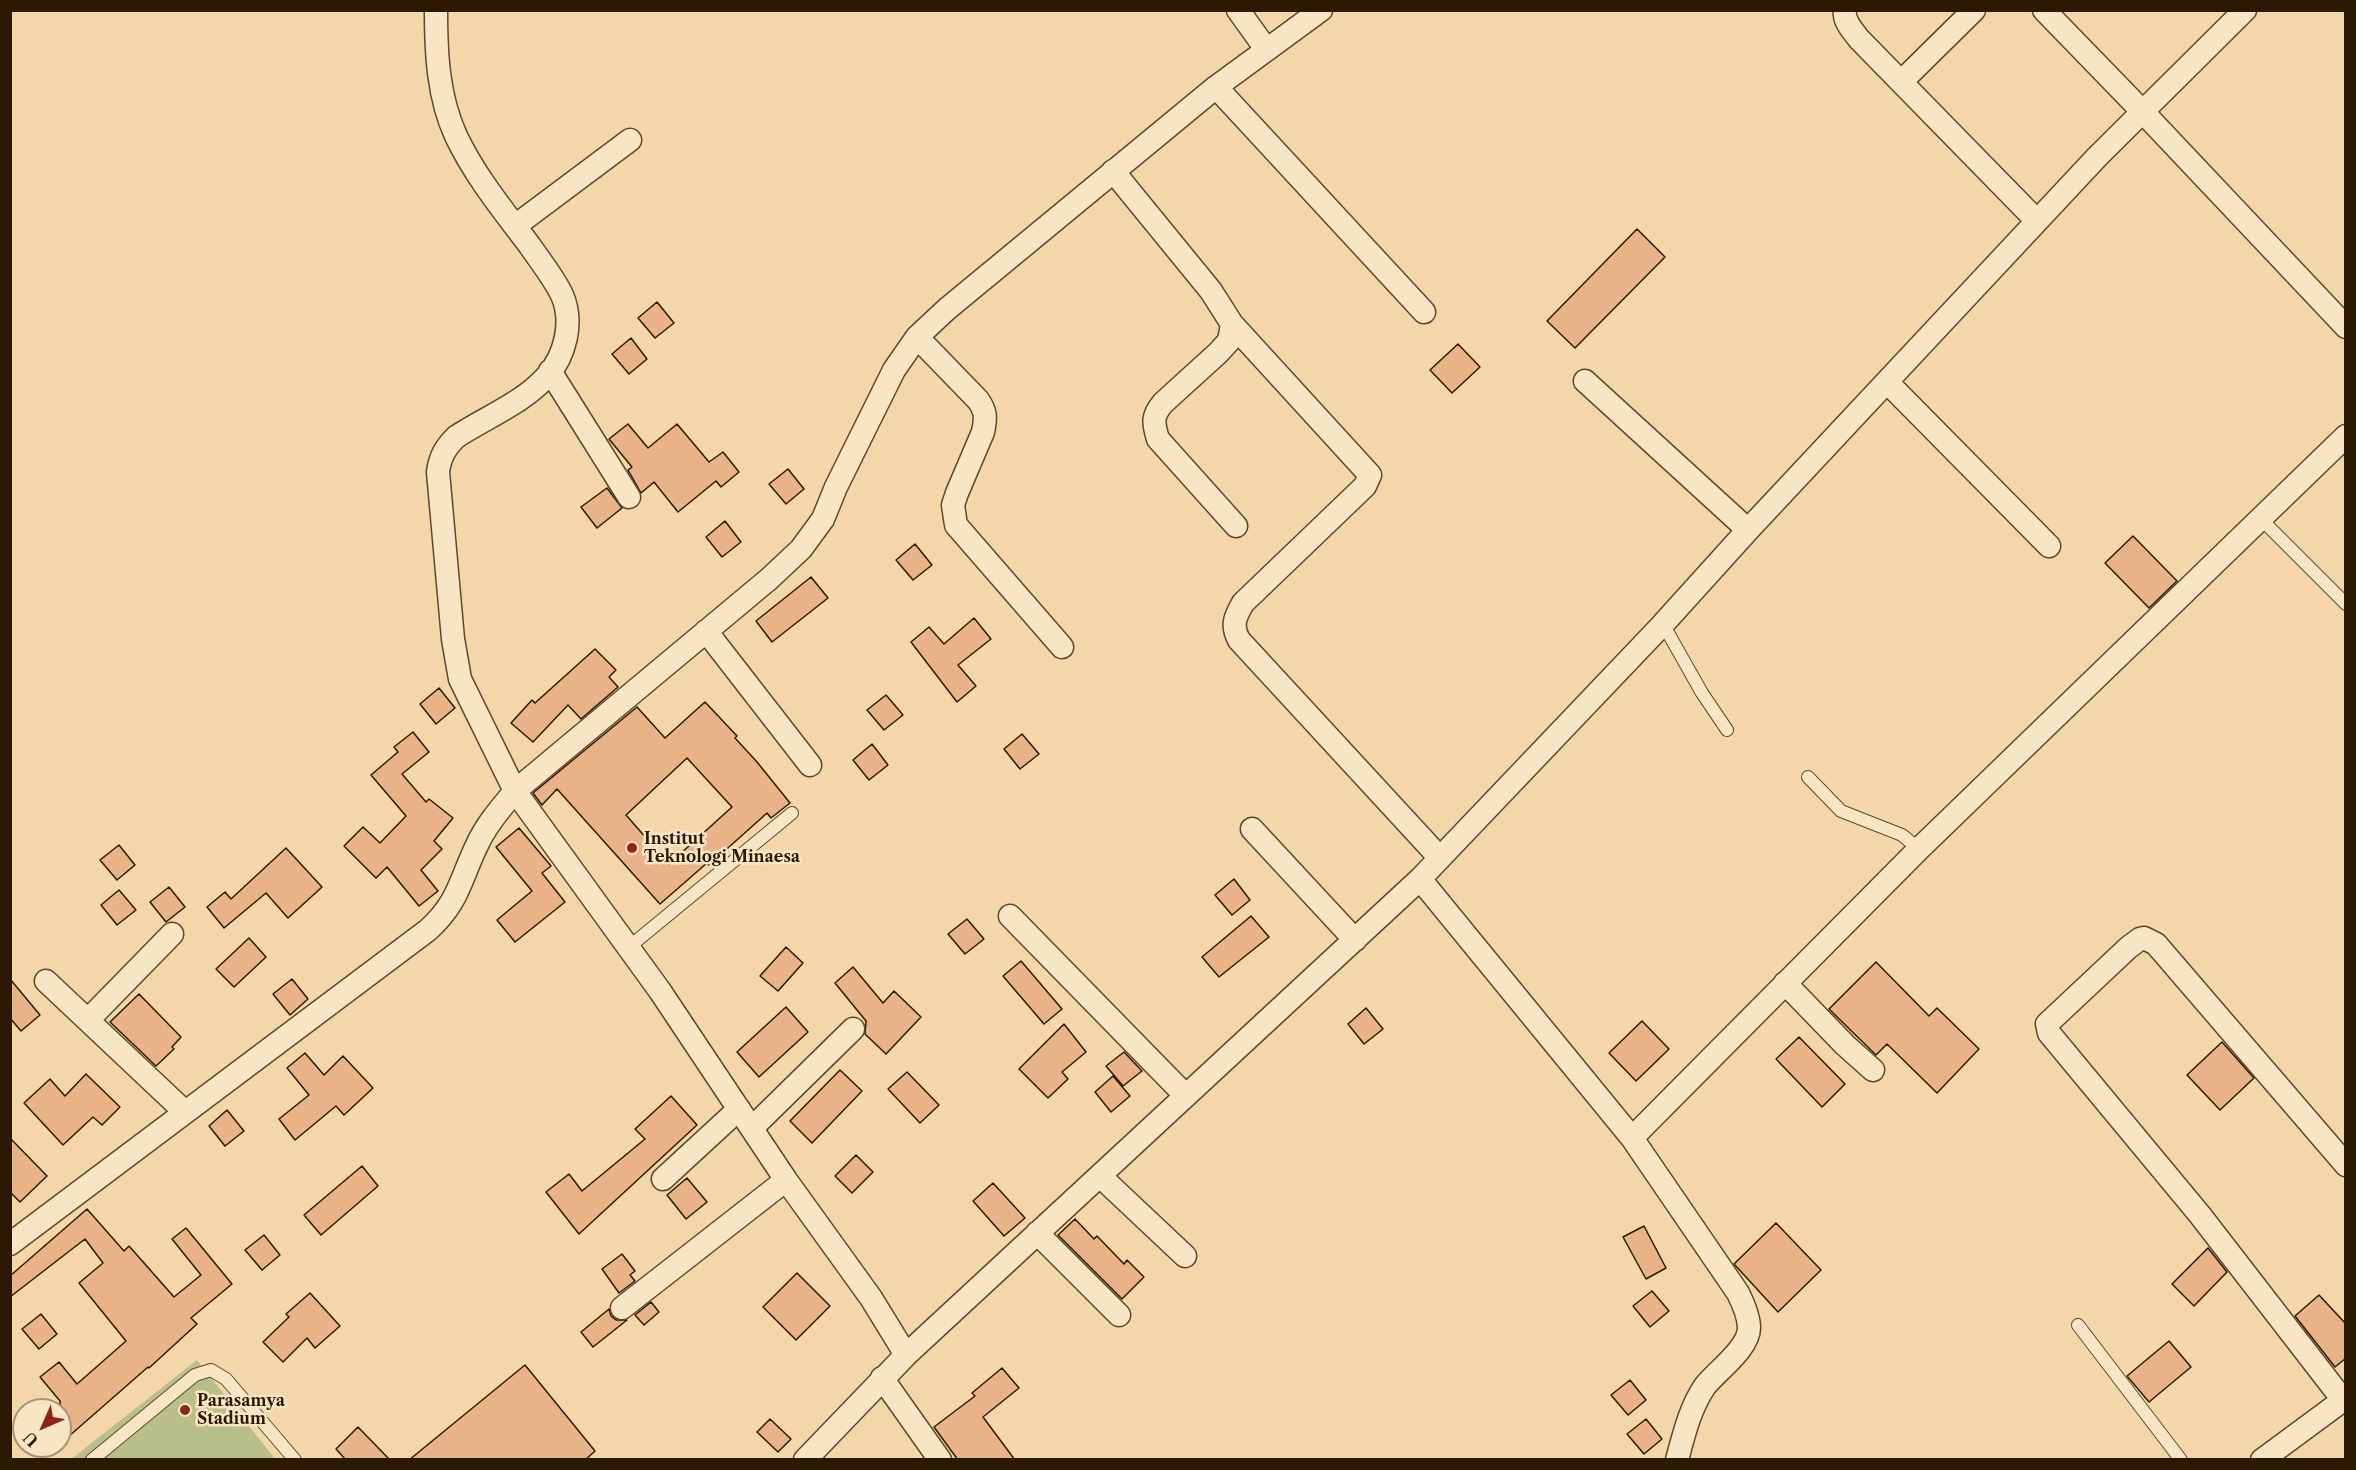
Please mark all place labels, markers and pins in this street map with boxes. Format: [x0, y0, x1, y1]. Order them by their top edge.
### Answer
place label: Institut Teknologi Minaesa [644, 829, 800, 867]
marker: Institut Teknologi Minaesa [625, 841, 639, 855]
place label: Parasamya Stadium [197, 1391, 285, 1429]
marker: Parasamya Stadium [178, 1403, 192, 1417]

